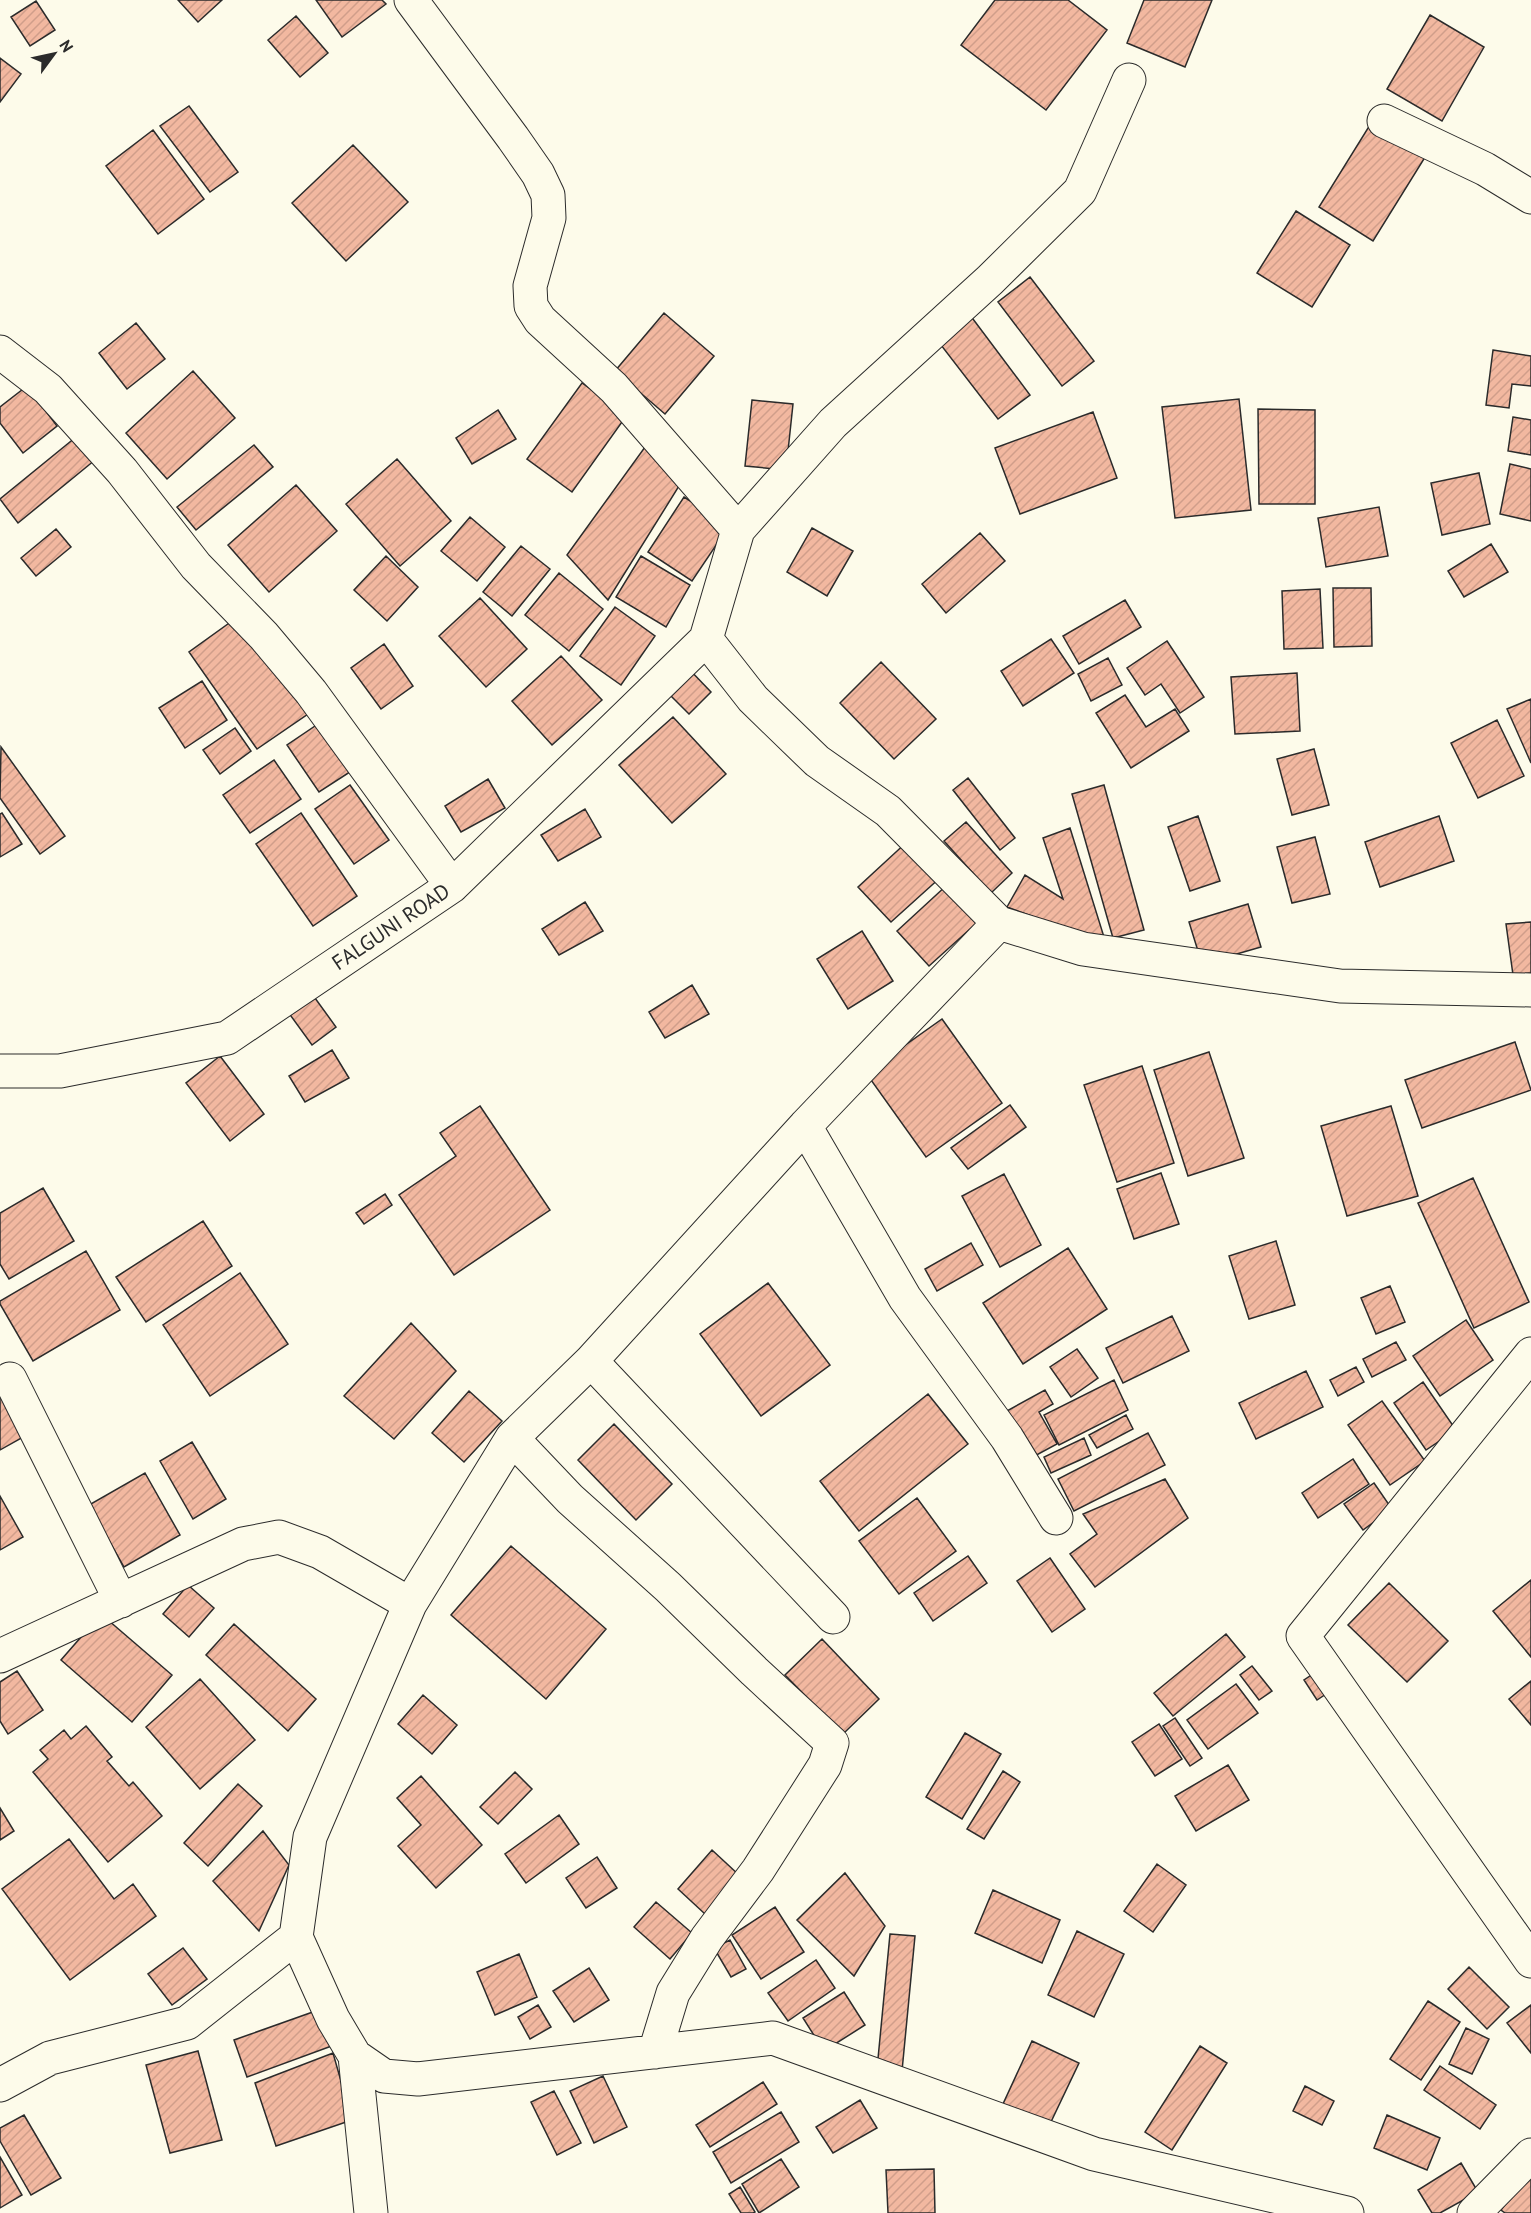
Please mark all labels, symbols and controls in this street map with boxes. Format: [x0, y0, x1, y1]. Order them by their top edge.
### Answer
north arrow [24, 24, 84, 84]
text: N [55, 36, 78, 56]
street label: FALGUNI ROAD [327, 877, 455, 976]

